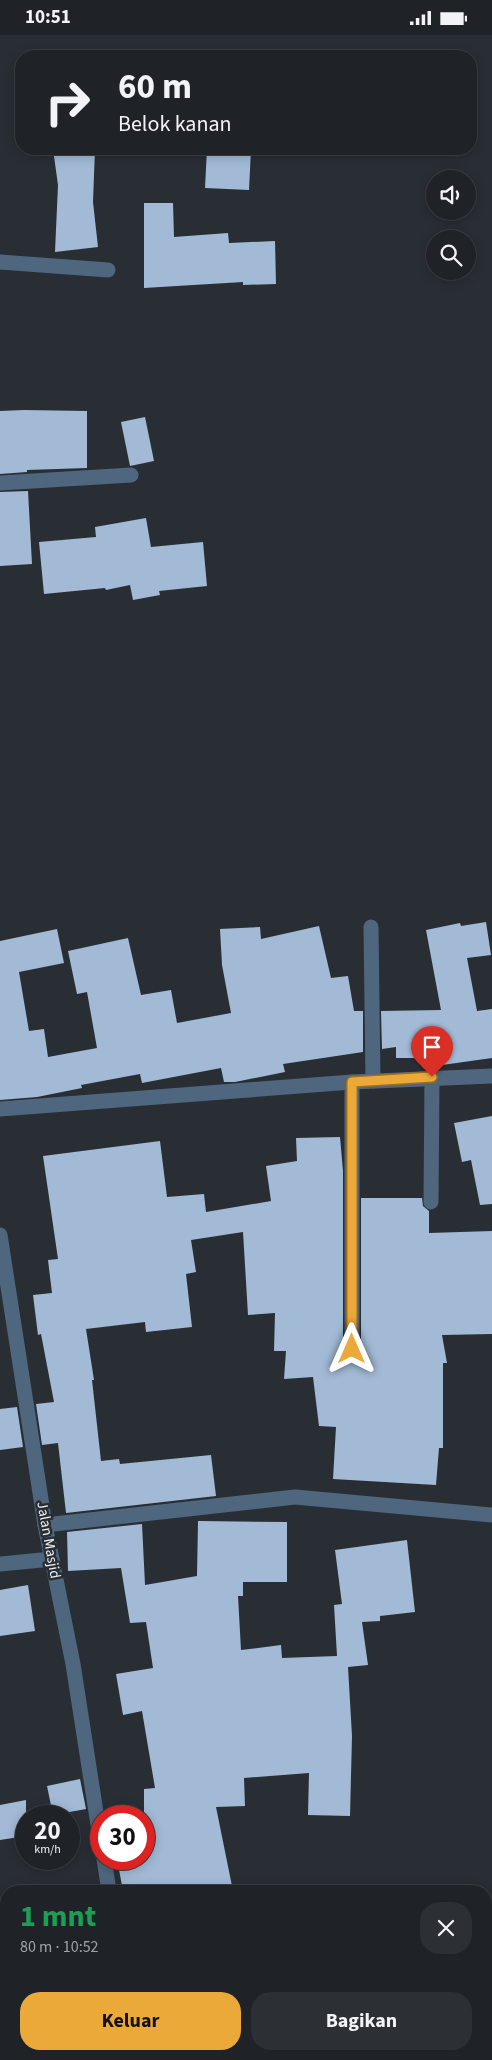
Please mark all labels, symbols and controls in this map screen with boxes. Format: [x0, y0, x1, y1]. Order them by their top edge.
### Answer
text: 10:51 [25, 4, 71, 31]
text: 60 m [118, 62, 192, 112]
icon: right [35, 70, 100, 135]
text: Belok kanan [118, 108, 232, 140]
map controls [426, 170, 476, 280]
button: sound [426, 170, 476, 220]
button: search [426, 230, 476, 280]
pin [411, 1026, 453, 1077]
icon: arrive [418, 1033, 446, 1061]
position arrow [325, 1322, 377, 1374]
street label: Jalan Masjid [31, 1500, 66, 1580]
speed limit sign: 30 [90, 1805, 155, 1870]
text: 20 [34, 1813, 61, 1849]
text: km/h [34, 1841, 61, 1858]
text: 1 mnt [20, 1895, 96, 1938]
button: close [420, 1902, 472, 1954]
text: 80 m · 10:52 [20, 1936, 99, 1958]
button: Keluar [20, 1992, 241, 2050]
button: Bagikan [251, 1992, 472, 2050]

